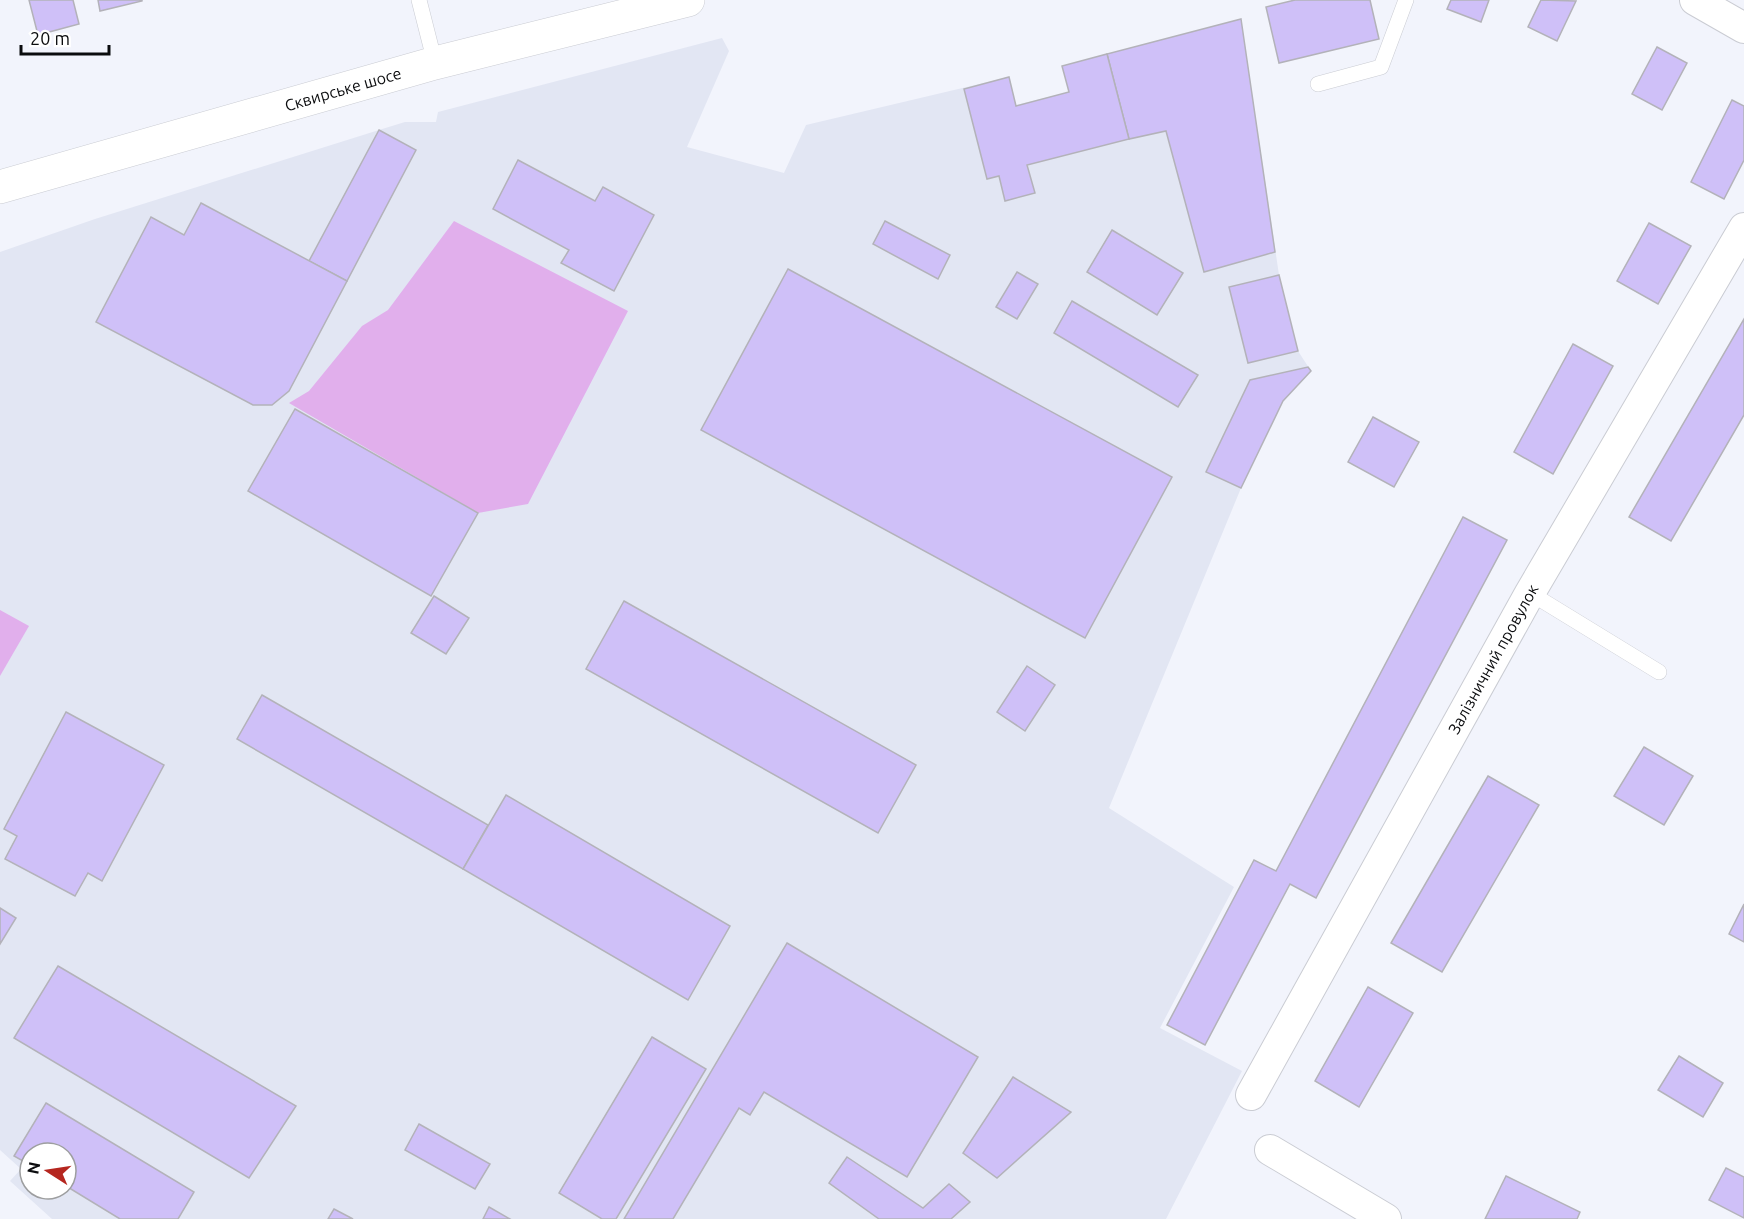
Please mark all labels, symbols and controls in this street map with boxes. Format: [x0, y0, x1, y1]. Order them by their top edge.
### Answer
scale bar [21, 18, 110, 56]
text: 20 m [30, 28, 70, 48]
street label: Сквирське шосе [283, 64, 403, 114]
street label: Залізничний провулок [1444, 581, 1542, 737]
north arrow [18, 1141, 78, 1201]
text: N [23, 1160, 43, 1176]

